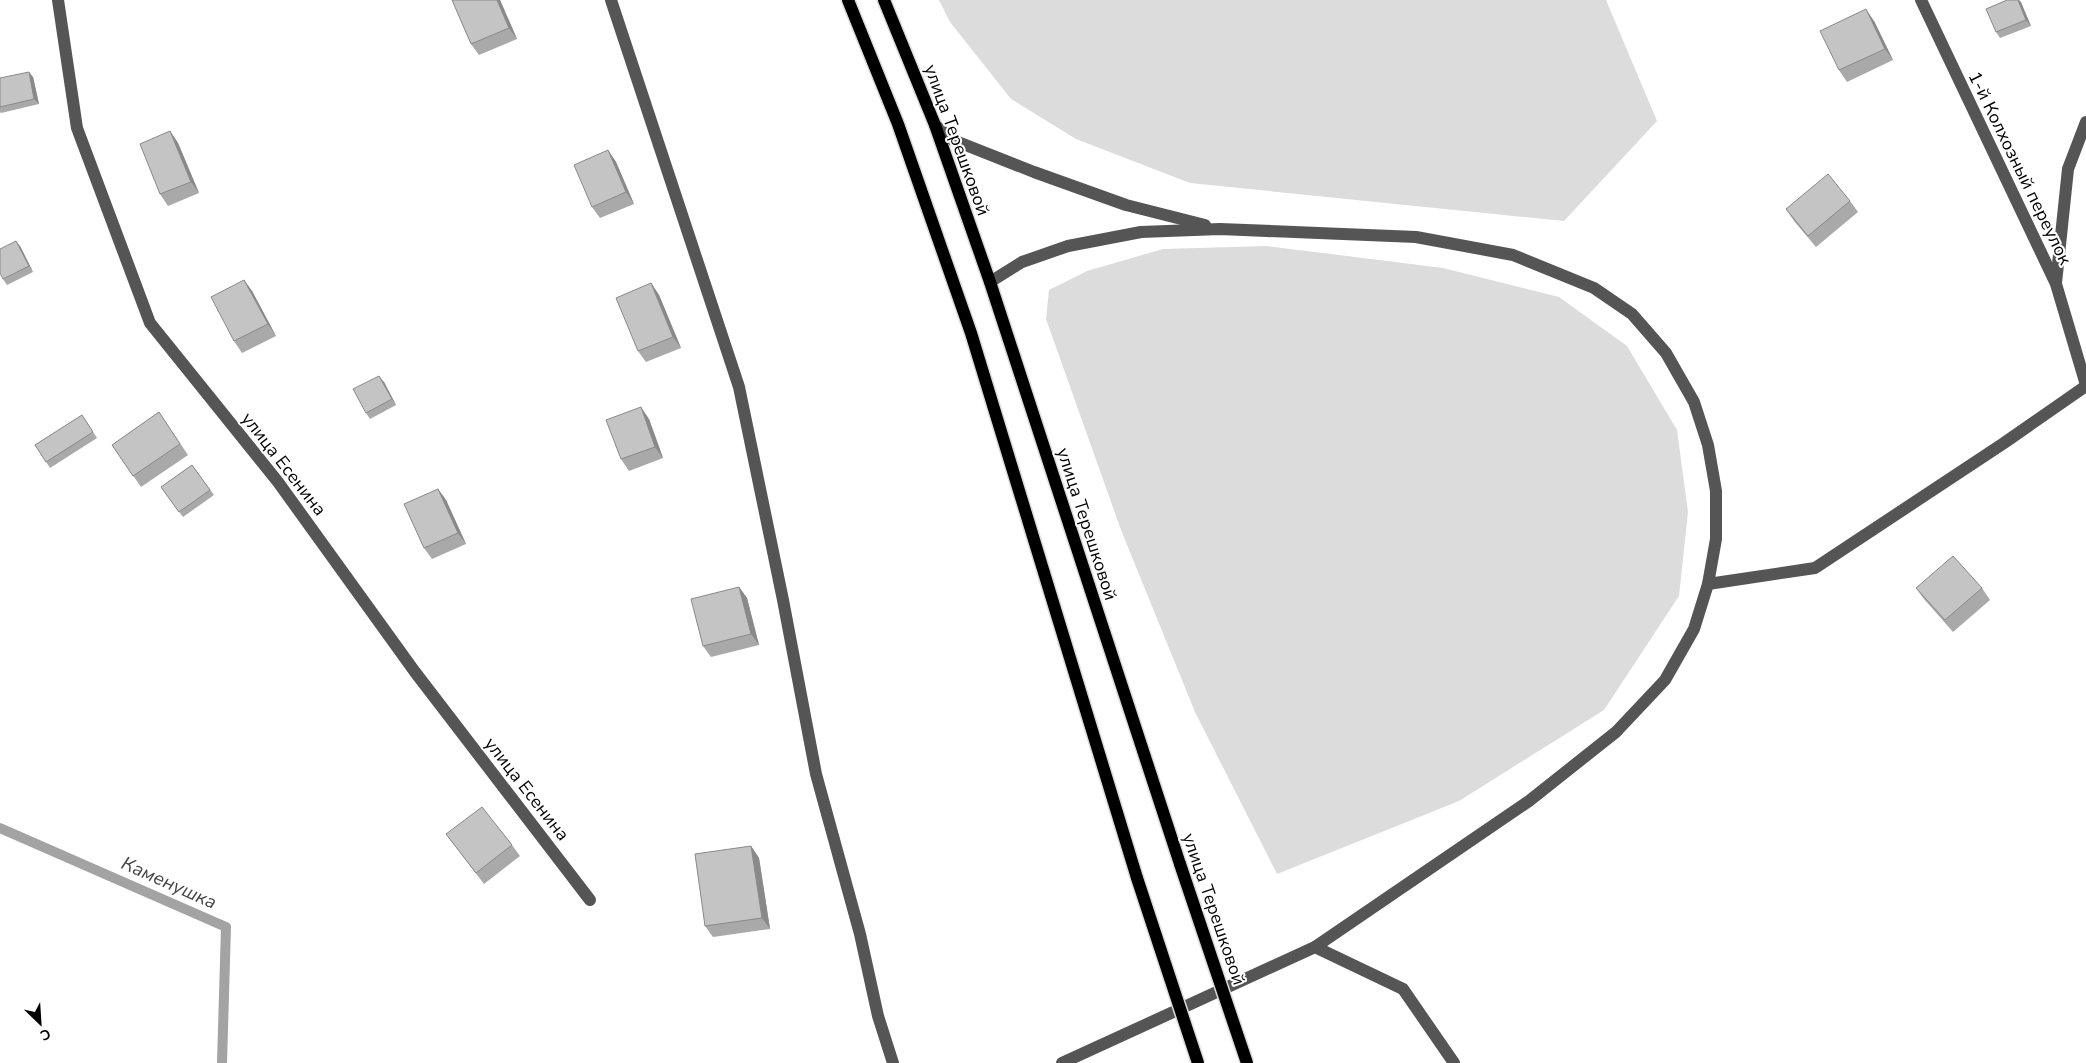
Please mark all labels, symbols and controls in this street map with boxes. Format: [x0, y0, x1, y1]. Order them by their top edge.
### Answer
street label: улица Терешковой [919, 61, 995, 219]
street label: 1-й Колхозный переулок [1963, 67, 2078, 269]
street label: улица Есенина [236, 407, 332, 521]
street label: улица Терешковой [1051, 445, 1123, 603]
street label: улица Есенина [479, 732, 575, 846]
street label: улица Терешковой [1177, 830, 1251, 988]
water label: Каменушка [117, 850, 221, 916]
north arrow [15, 998, 65, 1048]
text: С [37, 1024, 54, 1045]

